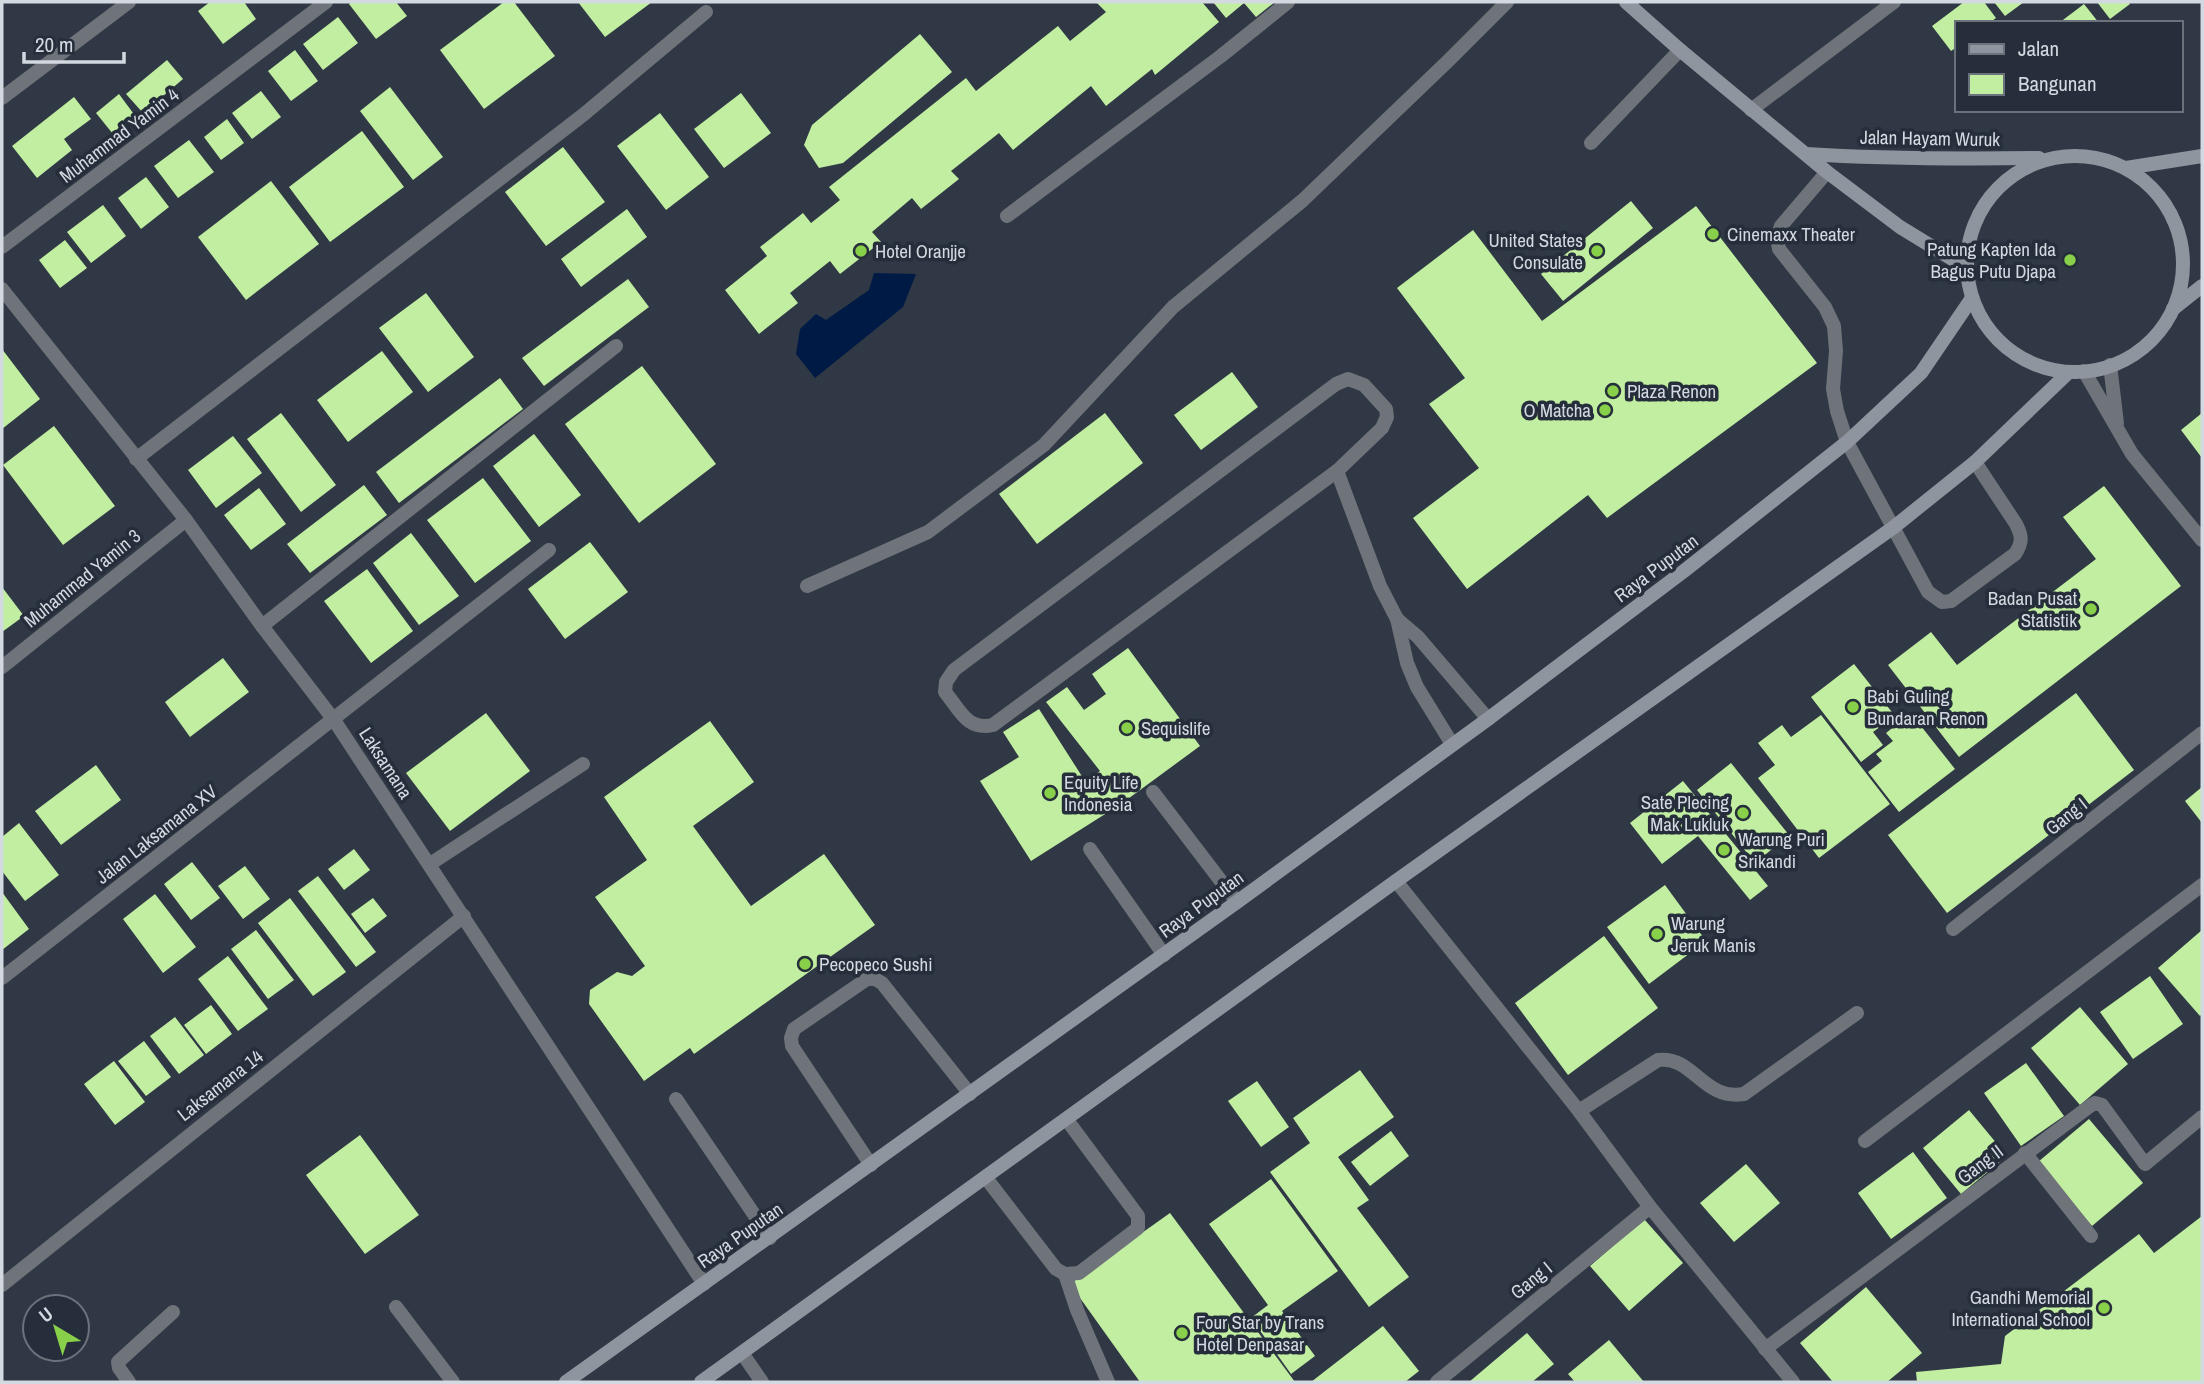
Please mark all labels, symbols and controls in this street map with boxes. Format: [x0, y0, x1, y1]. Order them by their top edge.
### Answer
scale bar [24, 21, 124, 65]
legend [1955, 21, 2183, 112]
text: 20 m [35, 30, 73, 59]
text: Jalan [2018, 34, 2059, 63]
text: Bangunan [2018, 69, 2097, 98]
street label: Muhammad Yamin 4 [54, 81, 184, 188]
street label: Jalan Hayam Wuruk [1860, 124, 2000, 152]
place label: Cinemaxx Theater [1727, 221, 1856, 247]
marker: Cinemaxx Theater [1705, 226, 1721, 242]
place label: United States Consulate [1489, 227, 1583, 275]
place label: Patung Kapten Ida Bagus Putu Djapa [1927, 236, 2056, 284]
place label: Hotel Oranjje [875, 238, 966, 264]
marker: Hotel Oranjje [853, 243, 869, 259]
marker: United States Consulate [1589, 243, 1605, 259]
marker: Patung Kapten Ida Bagus Putu Djapa [2062, 252, 2078, 268]
place label: Plaza Renon [1627, 378, 1716, 404]
marker: Plaza Renon [1605, 383, 1621, 399]
place label: O Matcha [1523, 397, 1591, 423]
marker: O Matcha [1597, 402, 1613, 418]
street label: Muhammad Yamin 3 [18, 523, 146, 633]
street label: Raya Puputan [1609, 528, 1703, 608]
place label: Badan Pusat Statistik [1988, 585, 2078, 633]
marker: Badan Pusat Statistik [2083, 601, 2099, 617]
place label: Babi Guling Bundaran Renon [1867, 683, 1985, 731]
marker: Babi Guling Bundaran Renon [1845, 699, 1861, 715]
place label: Sequislife [1141, 715, 1210, 741]
marker: Sequislife [1119, 720, 1135, 736]
street label: Laksamana [353, 722, 419, 804]
place label: Equity Life Indonesia [1064, 769, 1139, 817]
street label: Jalan Laksamana XV [90, 778, 222, 890]
marker: Equity Life Indonesia [1042, 785, 1058, 801]
place label: Sate Plecing Mak Lukluk [1641, 789, 1729, 837]
street label: Gang I [2040, 791, 2092, 841]
marker: Sate Plecing Mak Lukluk [1735, 805, 1751, 821]
place label: Warung Puri Srikandi [1738, 826, 1825, 874]
marker: Warung Puri Srikandi [1716, 842, 1732, 858]
street label: Raya Puputan [1153, 864, 1249, 944]
place label: Warung Jeruk Manis [1671, 910, 1756, 958]
marker: Warung Jeruk Manis [1649, 926, 1665, 942]
place label: Pecopeco Sushi [819, 951, 932, 977]
marker: Pecopeco Sushi [797, 956, 813, 972]
street label: Laksamana 14 [172, 1043, 269, 1127]
street label: Gang II [1952, 1138, 2008, 1190]
street label: Raya Puputan [692, 1196, 788, 1274]
street label: Gang I [1505, 1255, 1557, 1305]
place label: Gandhi Memorial International School [1951, 1284, 2090, 1332]
north arrow [21, 1293, 91, 1363]
marker: Gandhi Memorial International School [2096, 1300, 2112, 1316]
text: U [33, 1301, 58, 1328]
place label: Four Star by Trans Hotel Denpasar [1196, 1309, 1324, 1357]
marker: Four Star by Trans Hotel Denpasar [1174, 1325, 1190, 1341]

